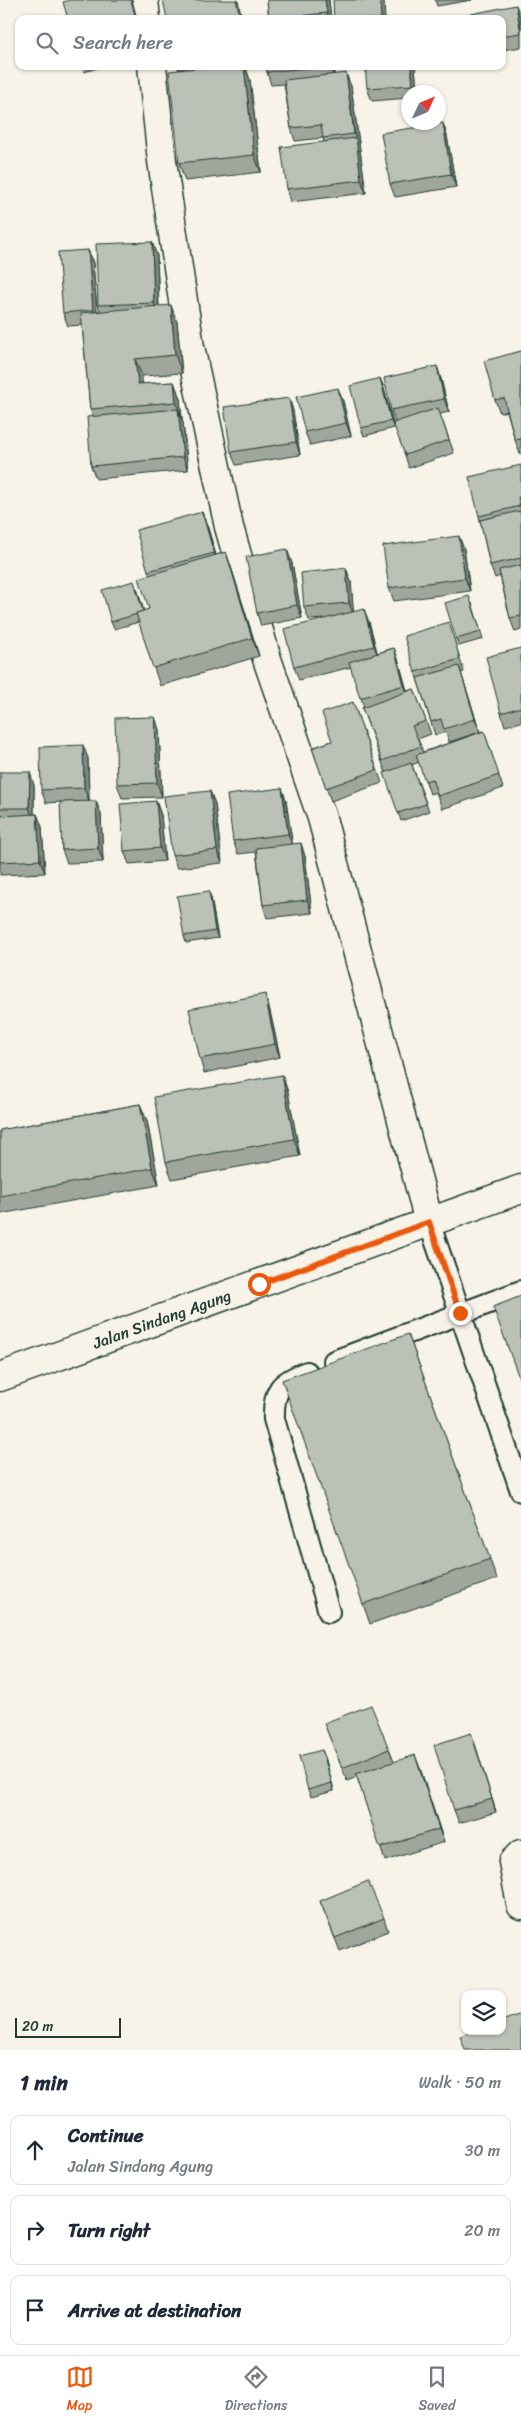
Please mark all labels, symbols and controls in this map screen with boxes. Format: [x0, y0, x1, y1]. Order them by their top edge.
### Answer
search box [15, 15, 506, 70]
text: Search here [73, 26, 173, 59]
icon: search [33, 29, 61, 57]
north arrow [401, 85, 446, 130]
route start [248, 1273, 271, 1296]
street label: Jalan Sindang Agung [88, 1280, 235, 1357]
route end [449, 1302, 472, 1325]
map controls [461, 1990, 506, 2035]
button: layers [461, 1990, 506, 2035]
text: 20 m [22, 2014, 53, 2039]
scale bar [15, 2015, 121, 2038]
text: 1 min [20, 2064, 68, 2102]
text: Walk · 50 m [419, 2068, 501, 2097]
text: Continue [68, 2119, 144, 2152]
icon: ahead [21, 2136, 49, 2164]
text: 30 m [465, 2136, 500, 2165]
text: Jalan Sindang Agung [68, 2152, 213, 2181]
text: Turn right [68, 2214, 150, 2247]
icon: right [21, 2216, 49, 2244]
text: 20 m [464, 2216, 500, 2245]
text: Arrive at destination [68, 2294, 241, 2327]
icon: arrive [21, 2296, 49, 2324]
tab: Map [66, 2363, 94, 2418]
tab: Directions [225, 2363, 287, 2418]
tab: Saved [419, 2363, 455, 2418]

